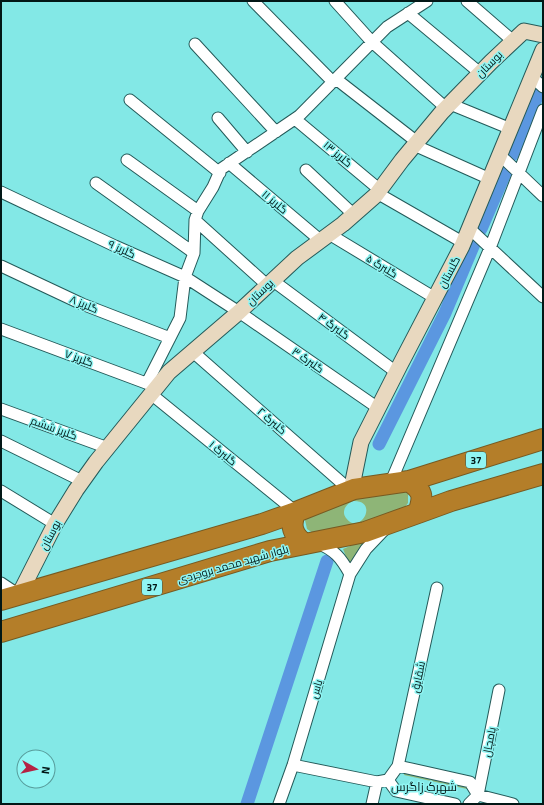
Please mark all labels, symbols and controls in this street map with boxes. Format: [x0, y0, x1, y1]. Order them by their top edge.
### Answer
street label: بوستان [471, 46, 507, 82]
street label: گلریز ۱۳ [319, 136, 357, 172]
street label: گلریز ۱۱ [257, 185, 293, 219]
street label: گلریز ۹ [105, 234, 139, 264]
street label: گلبرگ ۵ [362, 249, 402, 283]
street label: گلستان [432, 252, 466, 292]
street label: بوستان [241, 274, 279, 310]
street label: گلریز ۸ [66, 289, 102, 319]
street label: گلبرگ ۴ [314, 307, 354, 345]
street label: گلبرگ ۳ [288, 342, 328, 378]
street label: گلریز ۷ [62, 344, 96, 372]
street label: گلبرگ ۲ [253, 402, 291, 440]
street label: گلریز ششم [28, 410, 80, 446]
street label: گلبرگ ۱ [204, 435, 242, 471]
road number: 37 [466, 452, 486, 468]
street label: بوستان [34, 516, 66, 554]
street label: بلوار شهید محمد بروجردی [175, 539, 291, 589]
road number: 37 [142, 579, 162, 595]
street label: شقایق [405, 659, 431, 695]
street label: یاس [304, 677, 328, 701]
street label: پامچال [476, 725, 502, 759]
north arrow [16, 749, 56, 789]
text: N [35, 765, 56, 775]
district label: شهرک زاگرس [391, 775, 457, 798]

